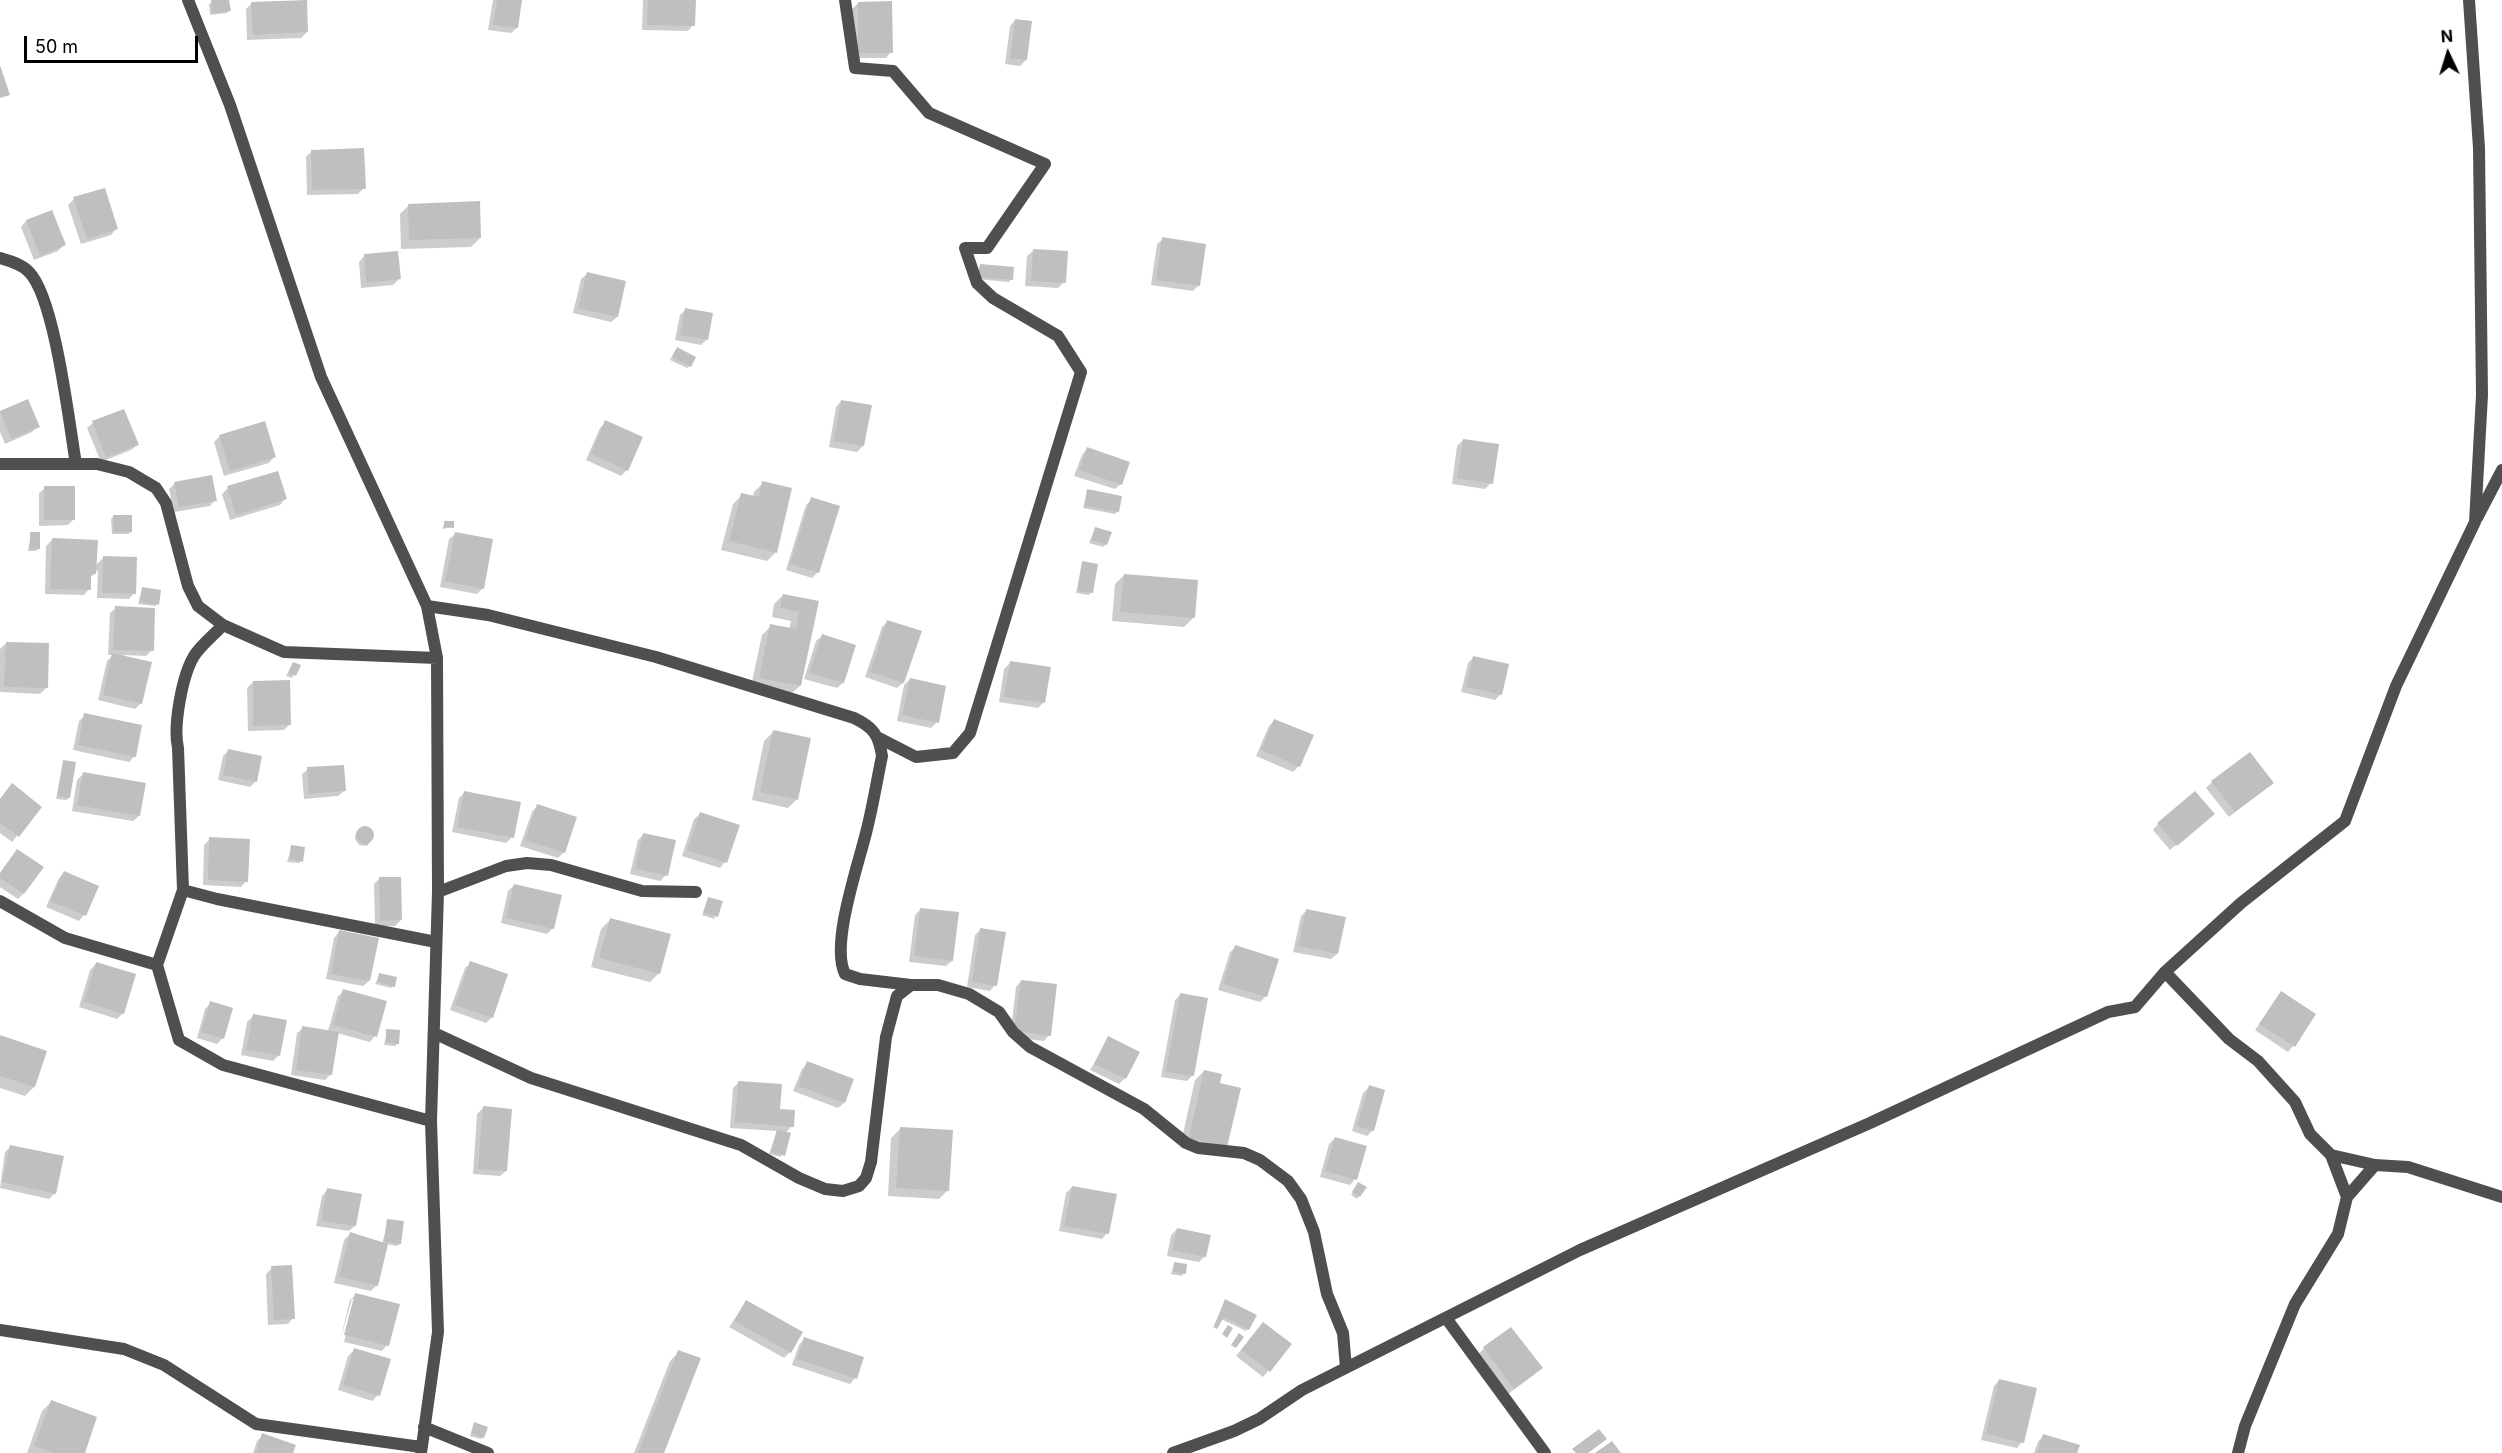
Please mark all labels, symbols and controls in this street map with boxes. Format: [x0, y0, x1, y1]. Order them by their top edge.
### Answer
scale bar [27, 24, 201, 62]
north arrow [2418, 24, 2478, 84]
text: N [2440, 26, 2454, 46]
text: 50 m [35, 36, 78, 57]

